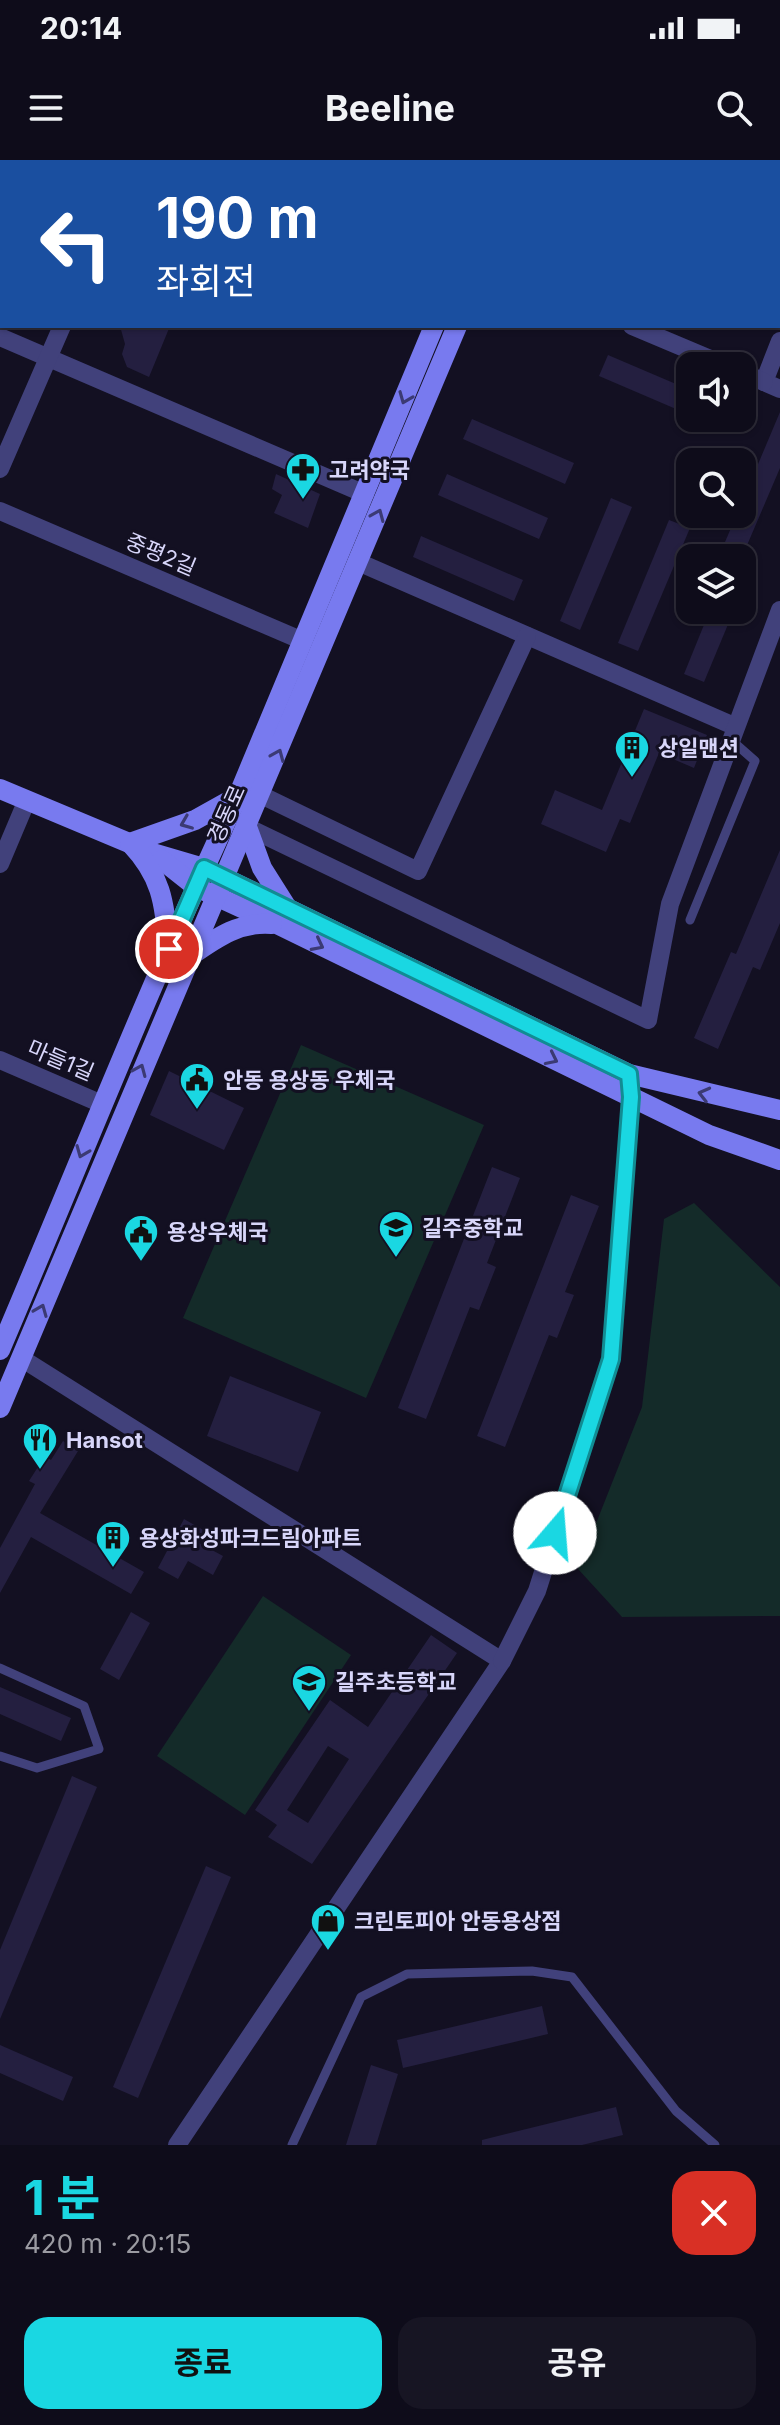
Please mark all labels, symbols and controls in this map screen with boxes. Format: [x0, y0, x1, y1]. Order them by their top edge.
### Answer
text: 20:14 [40, 10, 122, 46]
icon: menu [24, 86, 68, 130]
text: Beeline [325, 86, 455, 130]
icon: search [712, 86, 756, 130]
text: 190 m [156, 184, 319, 252]
icon: left [24, 192, 128, 296]
text: 좌회전 [156, 259, 255, 303]
map controls [676, 352, 756, 624]
button: sound [676, 352, 756, 432]
one-way arrow [398, 390, 414, 404]
button: search [676, 448, 756, 528]
pharmacy icon: 고려약국 [284, 451, 322, 501]
place label: 고려약국 [329, 457, 410, 483]
one-way arrow [368, 509, 385, 523]
street label: 중평2길 [122, 528, 200, 580]
button: layers [676, 544, 756, 624]
building icon: 상일맨션 [613, 729, 651, 779]
place label: 상일맨션 [658, 735, 739, 761]
one-way arrow [268, 749, 284, 763]
street label: 경동로 [202, 781, 250, 847]
one-way arrow [180, 813, 194, 830]
pin [135, 915, 203, 983]
icon: arrive [147, 927, 191, 971]
one-way arrow [309, 935, 324, 951]
street label: 마들1길 [24, 1034, 98, 1086]
one-way arrow [543, 1049, 558, 1065]
public building icon: 안동 용상동 우체국 [178, 1061, 216, 1111]
one-way arrow [131, 1064, 147, 1078]
place label: 안동 용상동 우체국 [223, 1067, 395, 1093]
one-way arrow [697, 1086, 711, 1103]
one-way arrow [75, 1144, 92, 1158]
school or university icon: 길주중학교 [377, 1209, 415, 1259]
public building icon: 용상우체국 [122, 1213, 160, 1263]
place label: 길주중학교 [422, 1215, 523, 1241]
place label: 용상우체국 [167, 1219, 268, 1245]
one-way arrow [31, 1304, 47, 1318]
restaurant icon: Hansot [21, 1421, 59, 1471]
place label: Hansot [66, 1427, 143, 1453]
position arrow [513, 1491, 597, 1575]
building icon: 용상화성파크드림아파트 [94, 1519, 132, 1569]
place label: 용상화성파크드림아파트 [139, 1525, 362, 1551]
school or university icon: 길주초등학교 [290, 1663, 328, 1713]
place label: 길주초등학교 [335, 1669, 456, 1695]
shop icon: 크린토피아 안동용상점 [309, 1902, 347, 1952]
place label: 크린토피아 안동용상점 [354, 1908, 562, 1934]
text: 1 분 [24, 2168, 100, 2227]
button: close [672, 2171, 756, 2255]
text: 420 m · 20:15 [24, 2228, 191, 2259]
button: 종료 [24, 2317, 382, 2409]
button: 공유 [398, 2317, 756, 2409]

